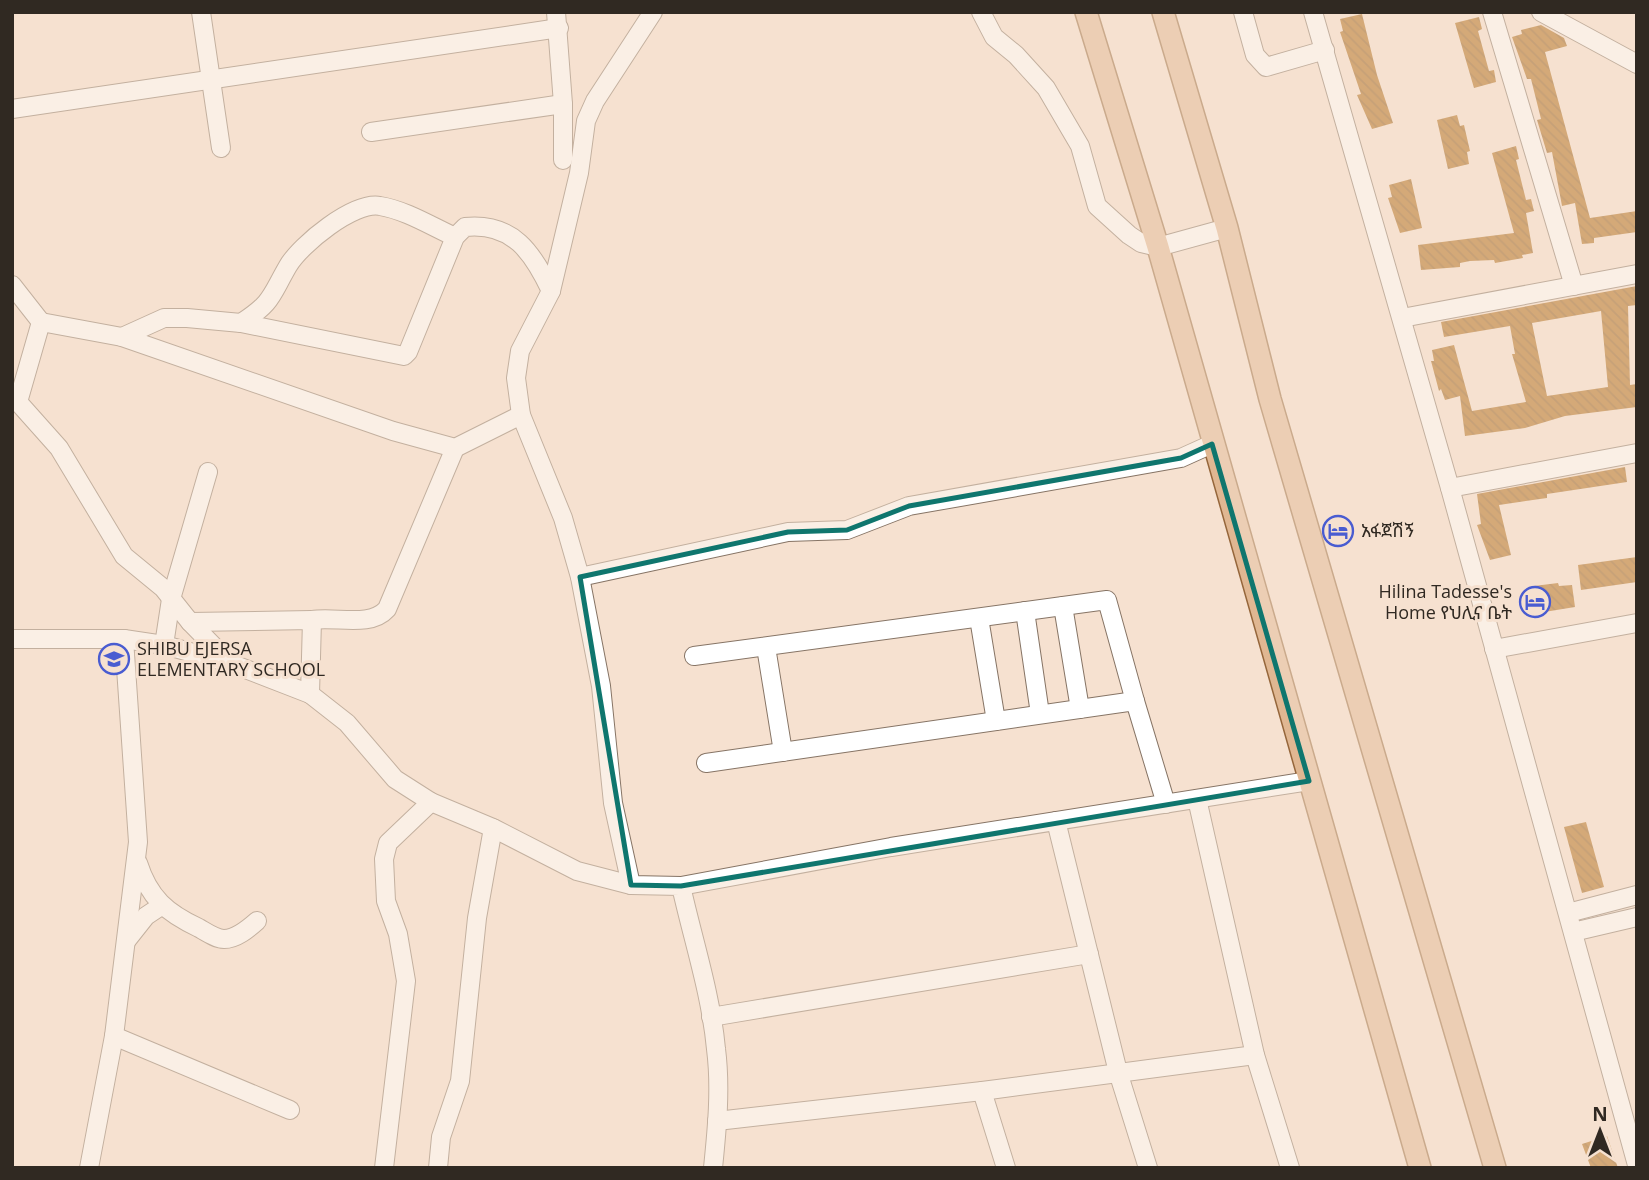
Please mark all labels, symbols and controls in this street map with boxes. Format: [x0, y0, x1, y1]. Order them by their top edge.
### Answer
hotel icon: አፋጀሽኝ [1321, 514, 1355, 548]
place label: አፋጀሽኝ [1361, 518, 1414, 542]
place label: Hilina Tadesse's Home የህሊና ቤት [1379, 579, 1512, 624]
hotel icon: Hilina Tadesse's Home የህሊና ቤት [1518, 585, 1552, 619]
place label: SHIBU EJERSA ELEMENTARY SCHOOL [137, 636, 325, 681]
school or university icon: SHIBU EJERSA ELEMENTARY SCHOOL [97, 642, 131, 676]
north arrow [1565, 1096, 1635, 1166]
text: N [1592, 1101, 1608, 1127]

